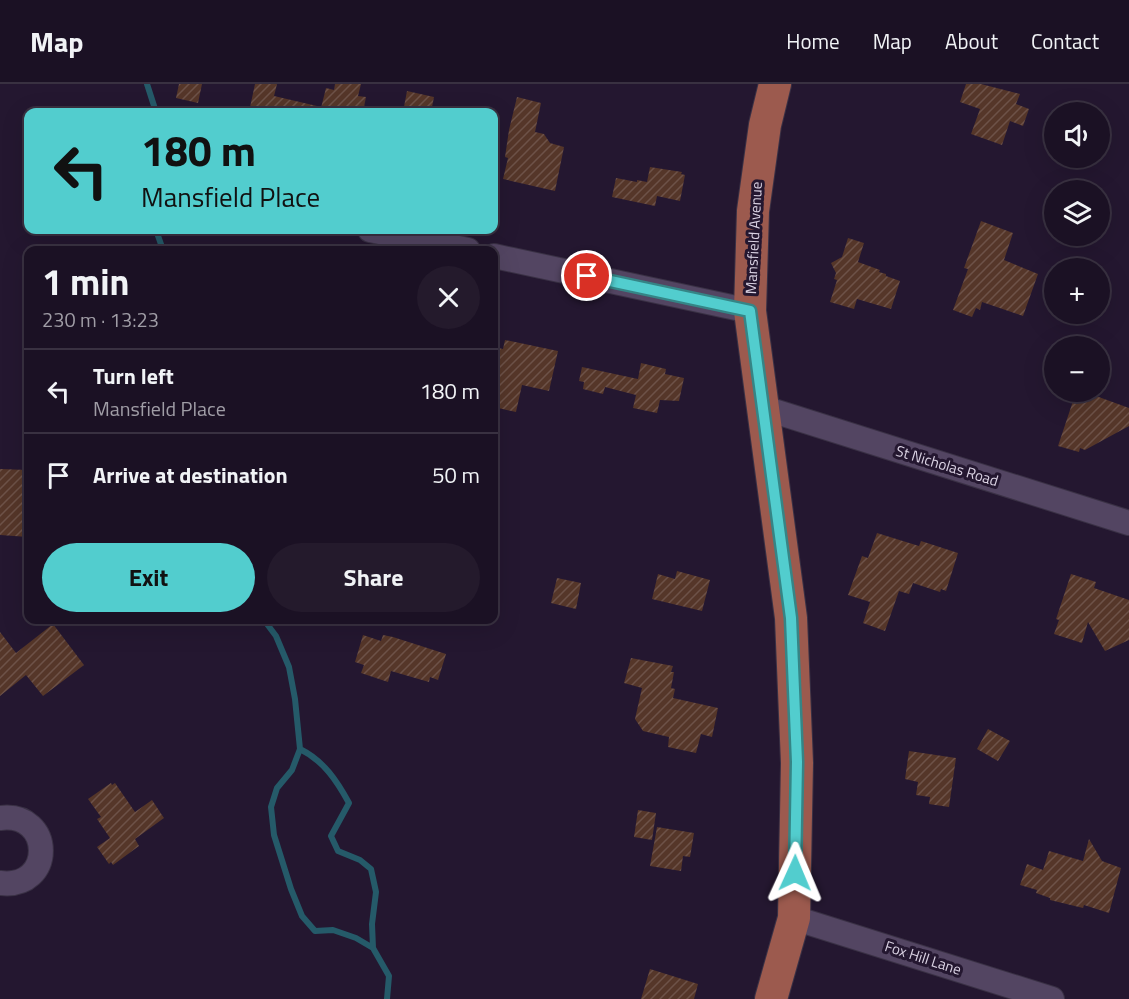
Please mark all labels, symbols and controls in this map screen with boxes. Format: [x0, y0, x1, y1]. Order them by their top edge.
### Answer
text: Map [30, 20, 84, 63]
text: Home [786, 25, 840, 57]
text: Map [873, 25, 912, 57]
text: About [945, 25, 998, 57]
text: Contact [1031, 25, 1099, 57]
map controls [1044, 102, 1110, 402]
button: sound [1044, 102, 1110, 168]
text: 180 m [141, 118, 256, 182]
icon: left [42, 132, 120, 210]
text: Mansfield Place [141, 176, 320, 217]
button: layers [1044, 180, 1110, 246]
street label: Mansfield Avenue [739, 181, 768, 295]
pin [561, 250, 612, 301]
text: 1 min [42, 254, 129, 309]
button: + [1044, 258, 1110, 324]
icon: arrive [570, 259, 603, 292]
button: close [417, 266, 480, 329]
text: 230 m · 13:23 [42, 304, 159, 335]
button: − [1044, 336, 1110, 402]
text: Turn left [93, 359, 174, 393]
text: 180 m [420, 374, 480, 408]
icon: left [42, 375, 75, 408]
text: Mansfield Place [93, 393, 226, 424]
street label: St Nicholas Road [893, 439, 1001, 492]
text: Arrive at destination [93, 458, 288, 492]
text: 50 m [432, 458, 480, 492]
icon: arrive [42, 459, 75, 492]
button: Exit [42, 543, 255, 612]
button: Share [267, 543, 480, 612]
position arrow [763, 841, 827, 905]
street label: Fox Hill Lane [882, 934, 964, 981]

